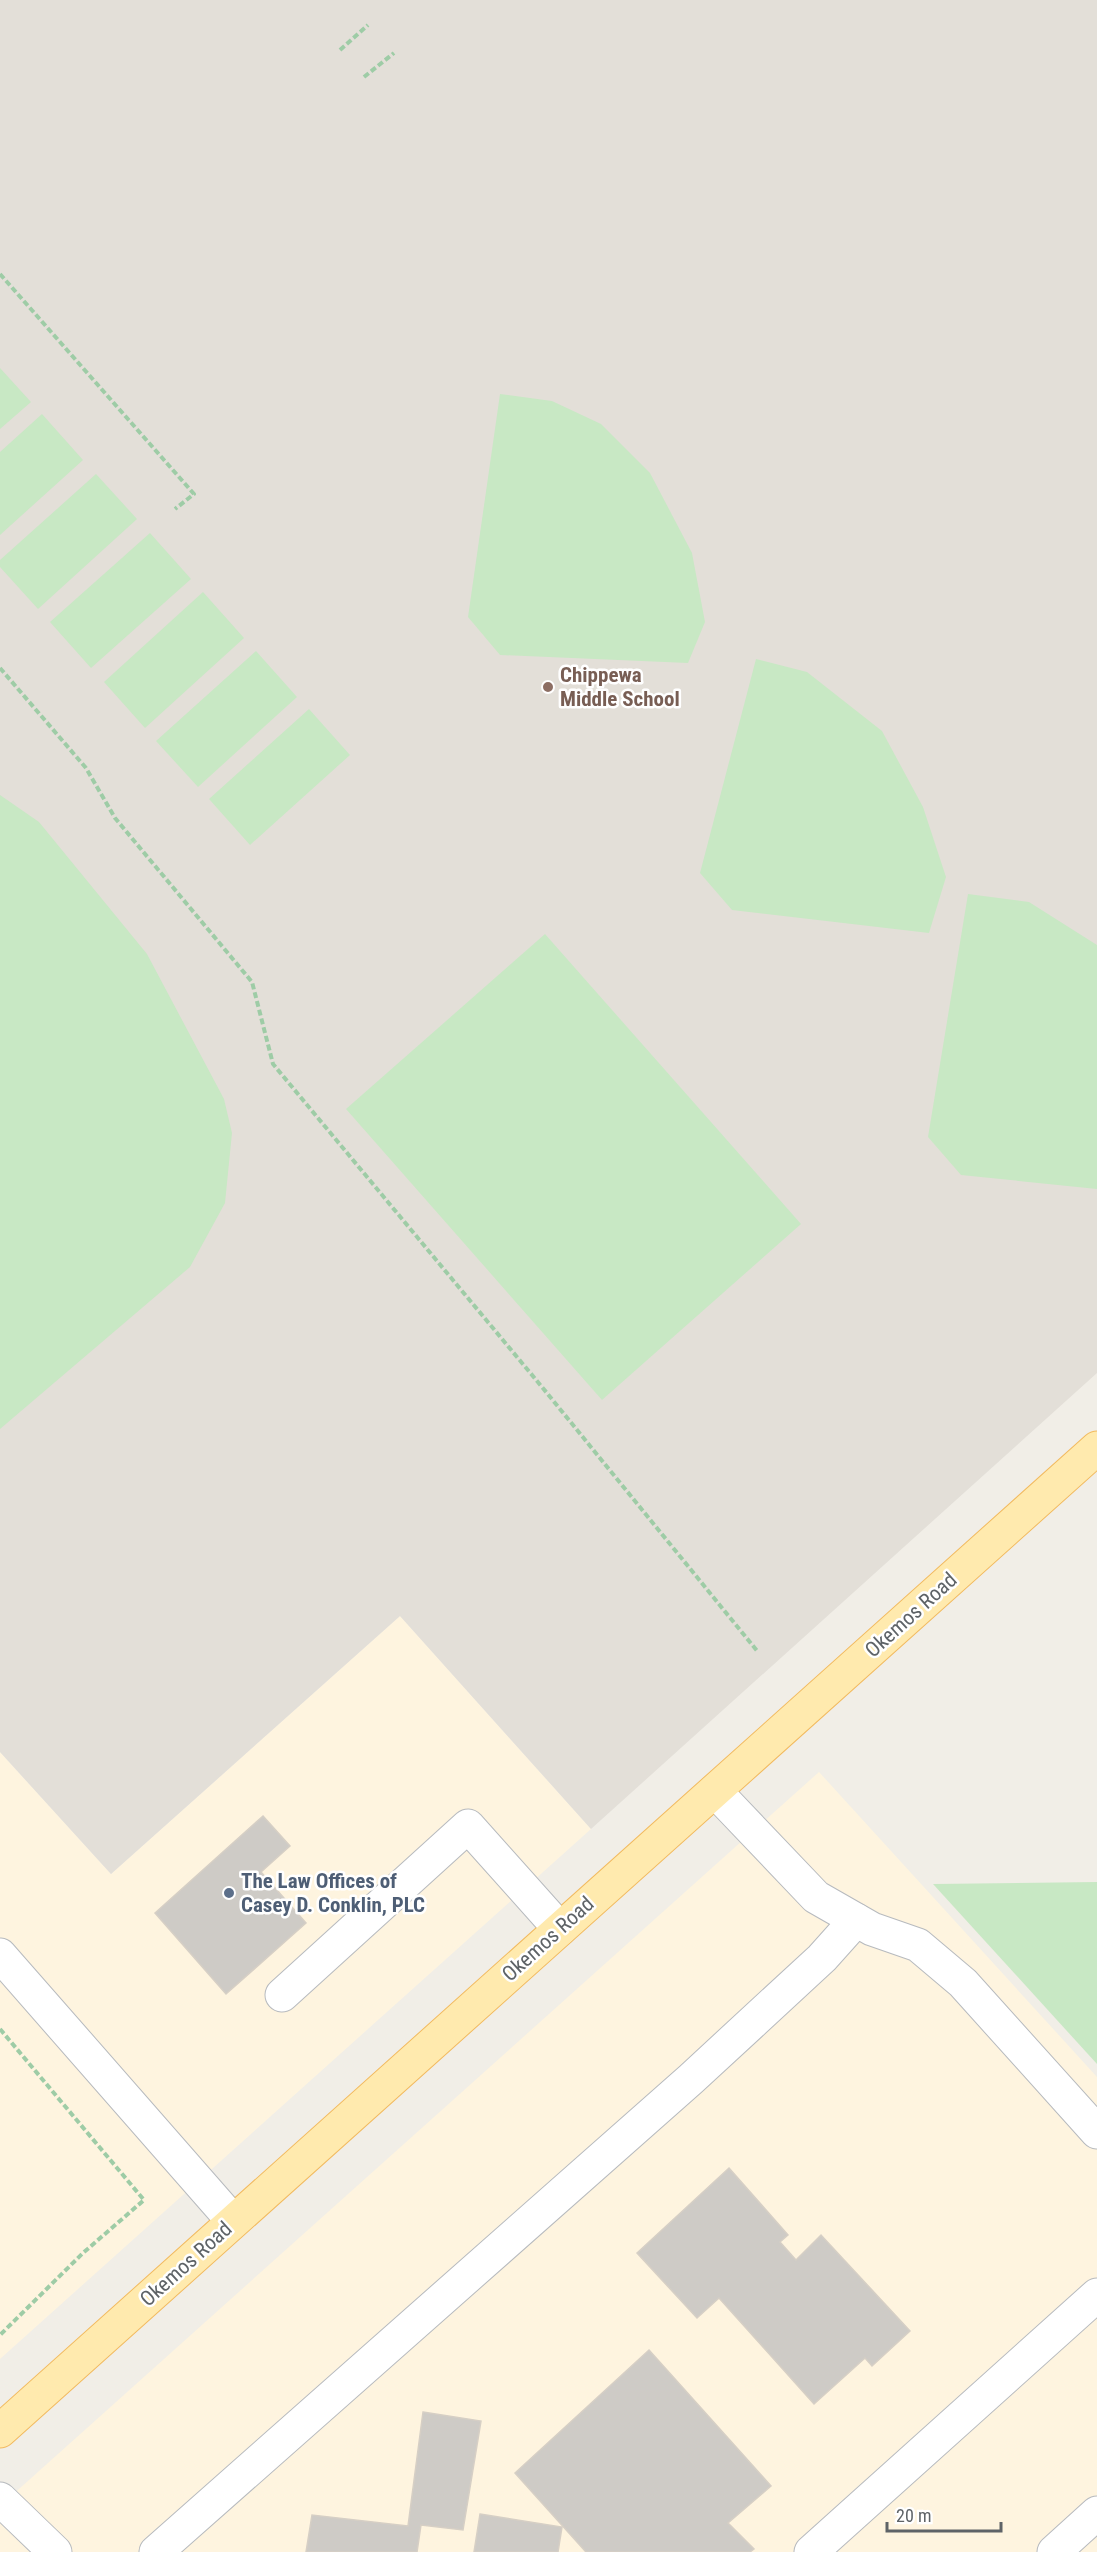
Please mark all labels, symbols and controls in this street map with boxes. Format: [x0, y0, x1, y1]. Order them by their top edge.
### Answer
place label: Chippewa Middle School [560, 663, 680, 711]
marker: Chippewa Middle School [541, 680, 555, 694]
street label: Okemos Road [860, 1568, 962, 1662]
place label: The Law Offices of Casey D. Conklin, PLC [241, 1869, 425, 1917]
marker: The Law Offices of Casey D. Conklin, PLC [222, 1886, 236, 1900]
street label: Okemos Road [497, 1892, 599, 1986]
street label: Okemos Road [135, 2217, 237, 2311]
scale bar [887, 2495, 1001, 2533]
text: 20 m [896, 2505, 931, 2526]

